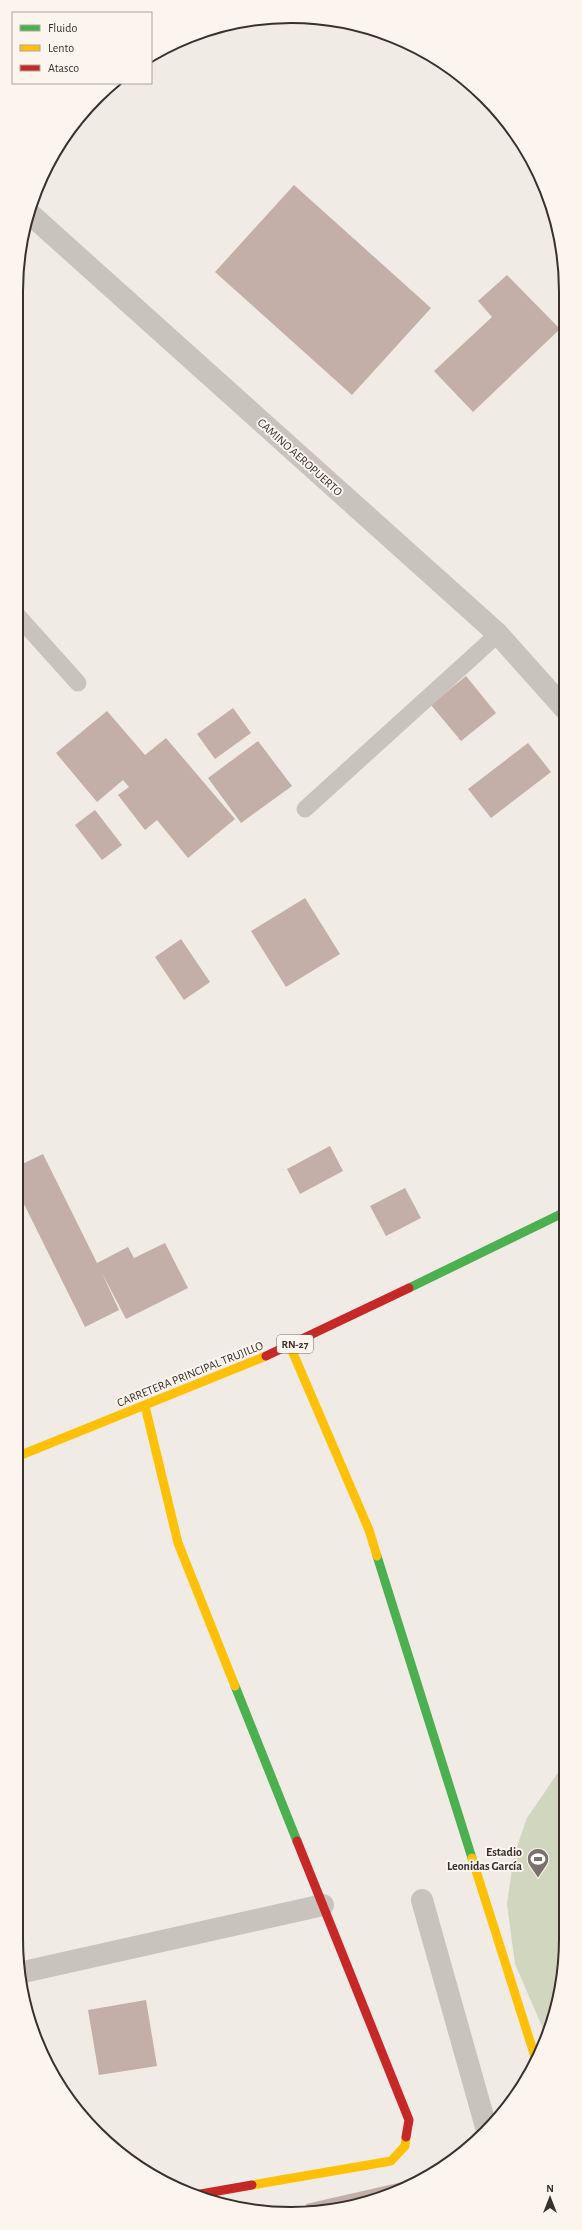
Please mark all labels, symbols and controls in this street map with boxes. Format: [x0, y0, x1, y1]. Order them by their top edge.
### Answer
legend [12, 12, 152, 84]
text: Fluido [48, 22, 77, 34]
text: Lento [48, 42, 74, 54]
text: Atasco [48, 62, 79, 74]
street label: CAMINO AEROPUERTO [255, 416, 345, 498]
road number: RN-27 [277, 1335, 313, 1353]
street label: CARRETERA PRINCIPAL TRUJILLO [115, 1339, 265, 1409]
place label: Estadio Leonidas García [447, 1846, 522, 1872]
sports icon: Estadio Leonidas García [525, 1846, 551, 1879]
north arrow [530, 2178, 570, 2218]
text: N [546, 2183, 554, 2194]

